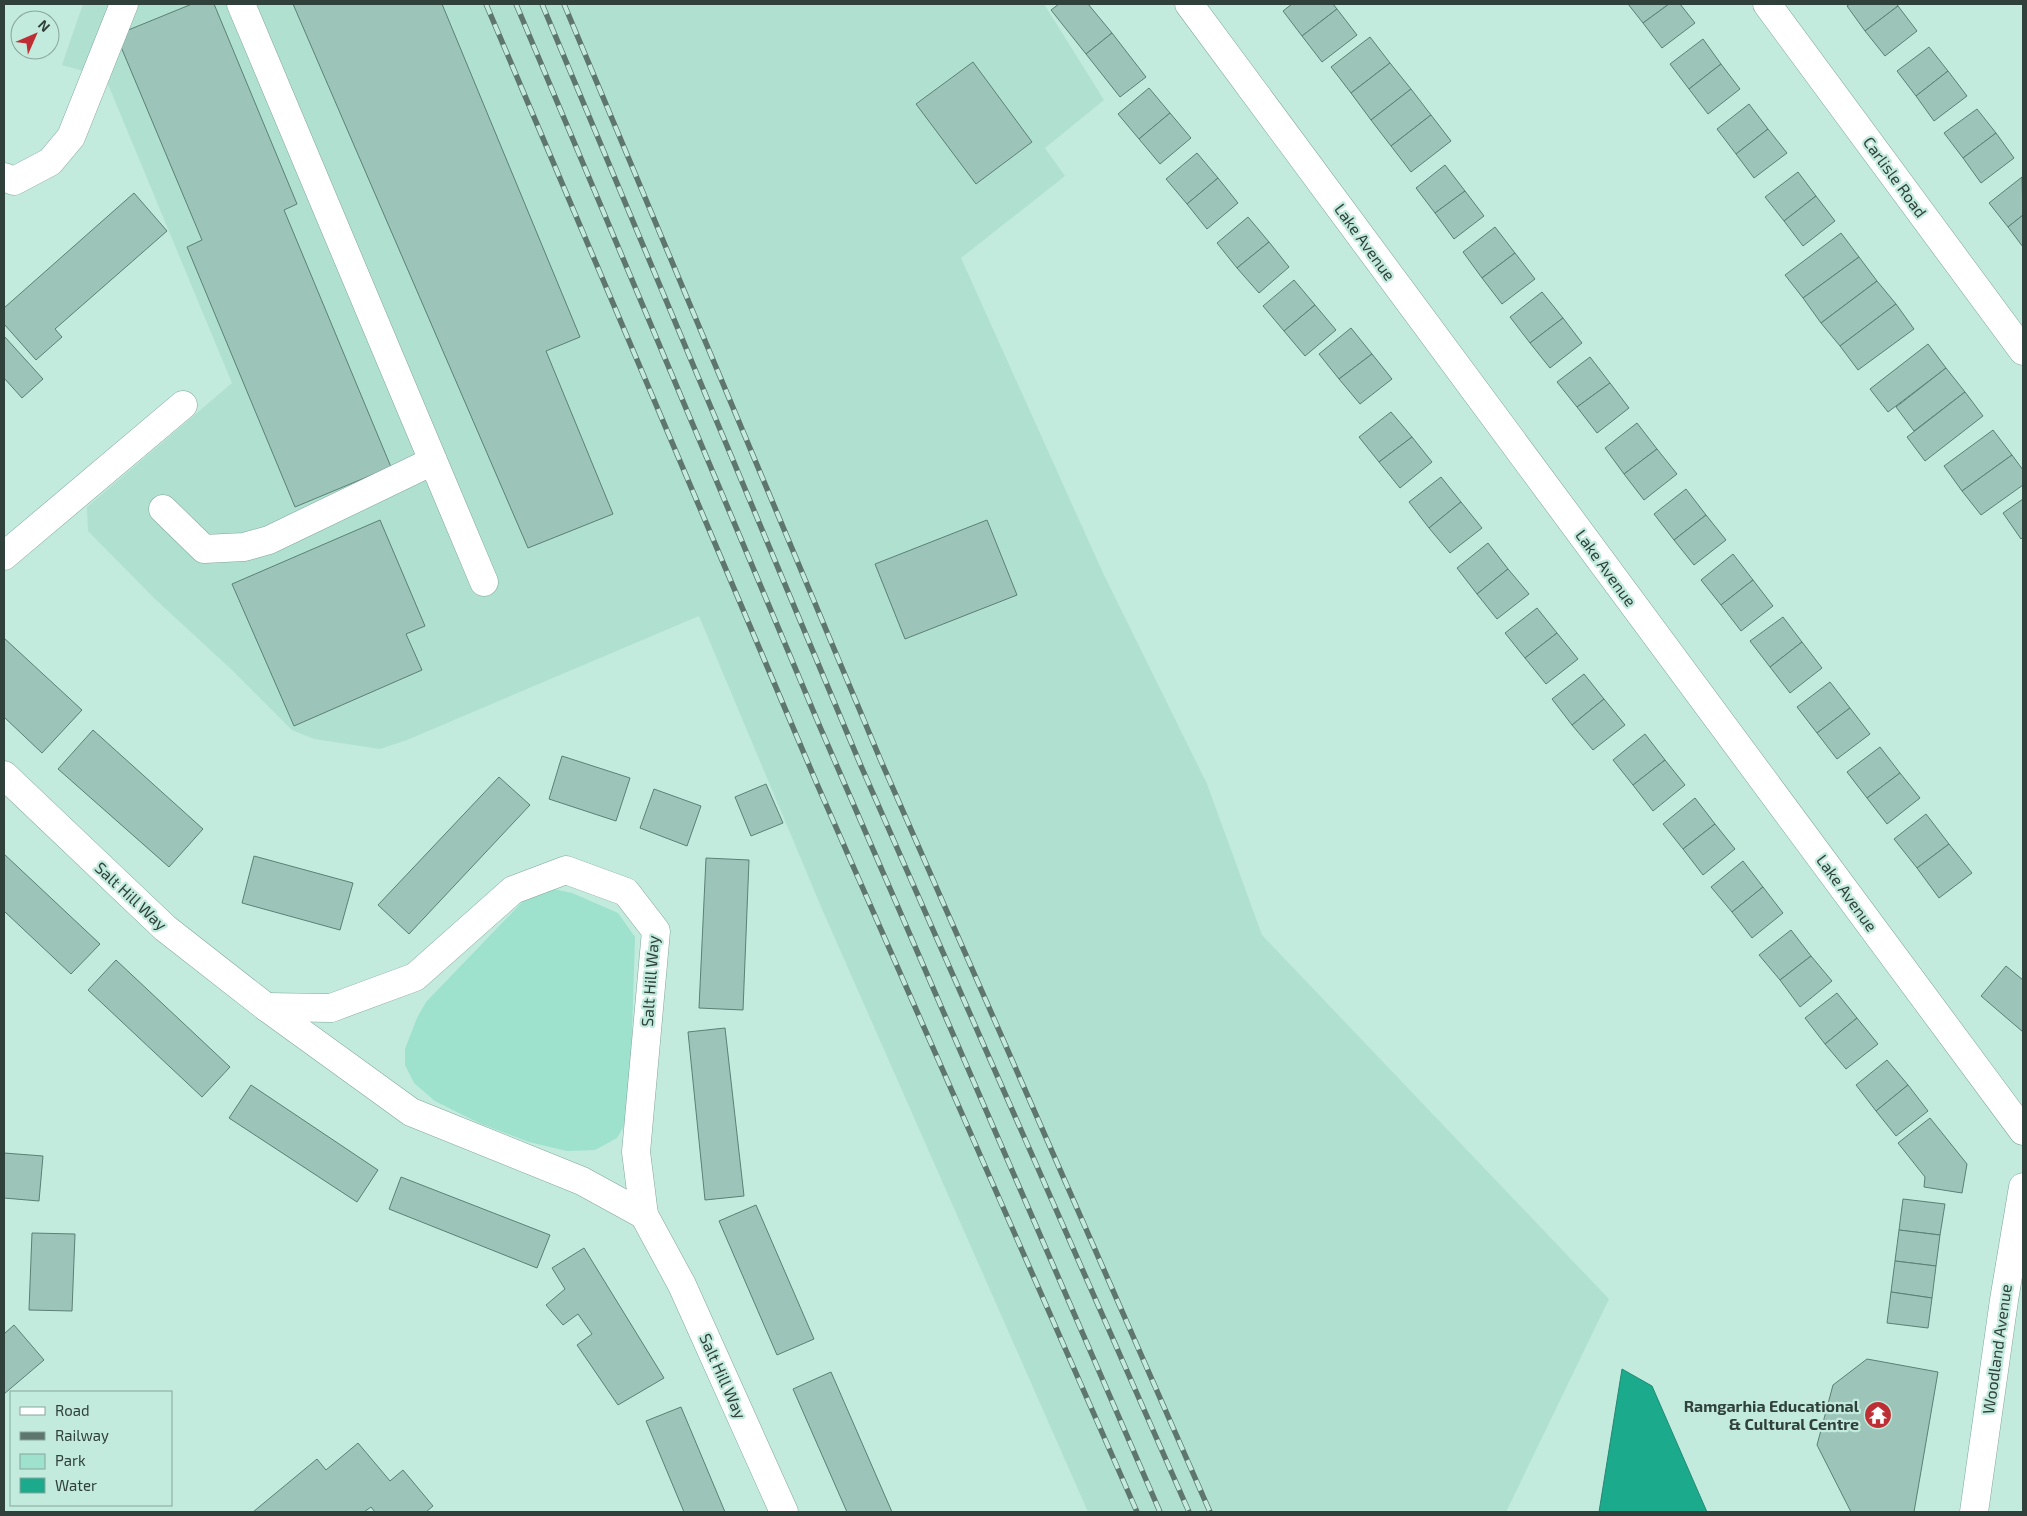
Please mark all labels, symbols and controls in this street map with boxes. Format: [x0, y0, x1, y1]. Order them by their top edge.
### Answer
north arrow [10, 10, 60, 60]
text: N [35, 16, 54, 35]
street label: Carlisle Road [1860, 133, 1931, 221]
street label: Lake Avenue [1331, 200, 1400, 284]
street label: Lake Avenue [1572, 526, 1641, 610]
street label: Lake Avenue [1813, 851, 1882, 935]
street label: Salt Hill Way [91, 858, 172, 934]
street label: Salt Hill Way [637, 934, 662, 1027]
street label: Woodland Avenue [1978, 1283, 2015, 1415]
street label: Salt Hill Way [696, 1330, 751, 1422]
legend [10, 1391, 172, 1506]
place label: Ramgarhia Educational & Cultural Centre [1684, 1396, 1860, 1433]
temple icon: Ramgarhia Educational & Cultural Centre [1863, 1400, 1893, 1430]
text: Road [55, 1401, 90, 1419]
text: Railway [55, 1426, 109, 1444]
text: Park [55, 1451, 86, 1469]
text: Water [55, 1476, 97, 1494]

